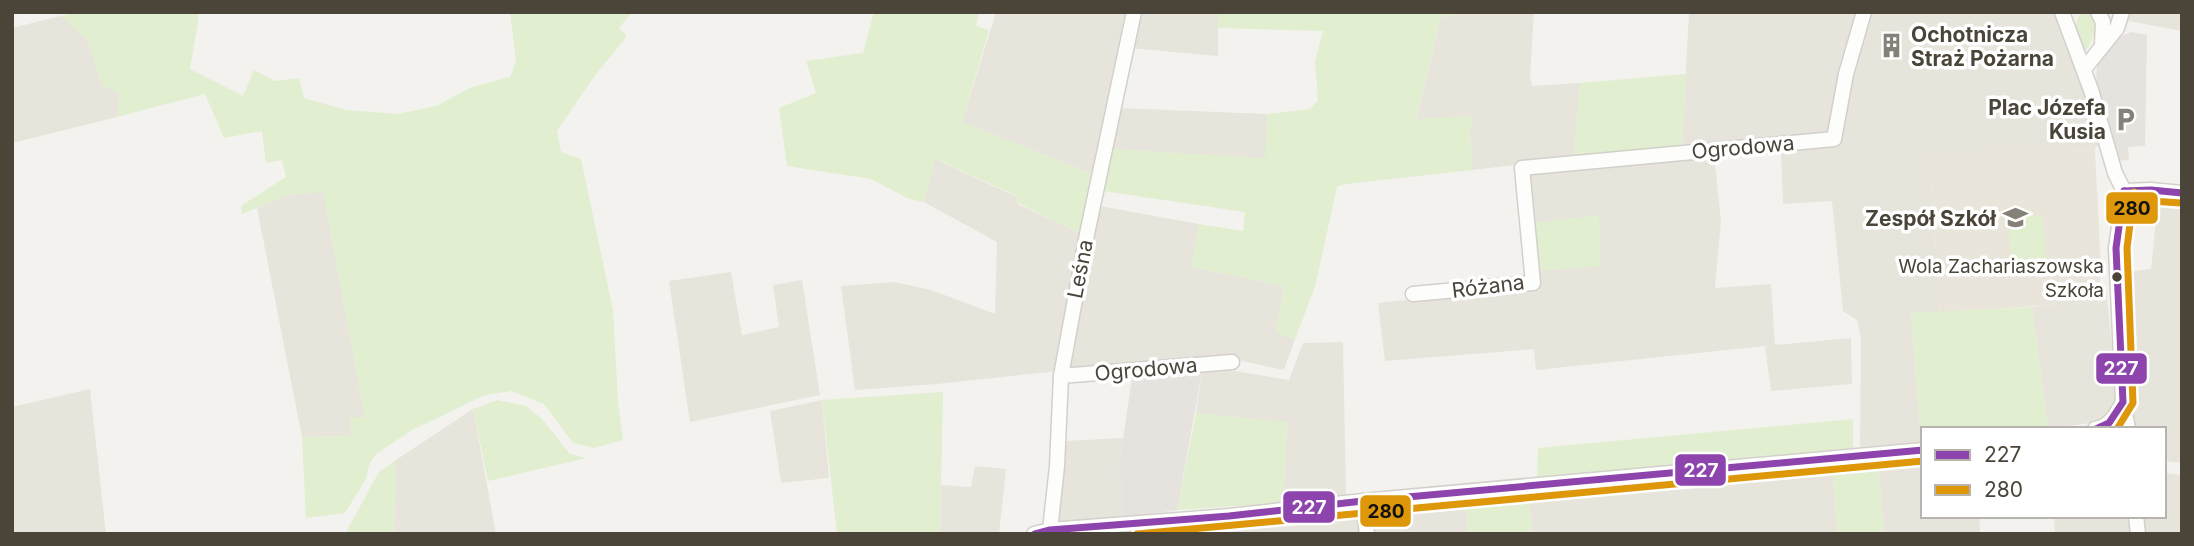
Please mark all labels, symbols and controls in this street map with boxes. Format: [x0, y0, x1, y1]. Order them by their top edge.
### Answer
place label: Ochotnicza Straż Pożarna [1911, 22, 2054, 71]
building icon: Ochotnicza Straż Pożarna [1877, 32, 1905, 60]
place label: Plac Józefa Kusia [1988, 95, 2106, 144]
parking icon: Plac Józefa Kusia [2112, 105, 2140, 133]
street label: Ogrodowa [1691, 130, 1795, 164]
line badge: 280 [2105, 191, 2159, 225]
text: 280 [2113, 197, 2151, 220]
school or university icon: Zespół Szkół [2002, 204, 2030, 232]
place label: Zespół Szkół [1865, 206, 1996, 231]
street label: Leśna [1062, 237, 1098, 301]
place label: Wola Zachariaszowska Szkoła [1898, 255, 2104, 302]
street label: Różana [1450, 269, 1526, 303]
marker: Wola Zachariaszowska Szkoła [2110, 270, 2124, 284]
street label: Ogrodowa [1094, 352, 1198, 386]
line badge: 227 [2095, 352, 2148, 385]
text: 227 [2104, 357, 2139, 380]
legend [1921, 427, 2166, 518]
text: 227 [1984, 442, 2022, 467]
line badge: 227 [1674, 453, 1727, 487]
text: 227 [1684, 459, 1719, 482]
text: 280 [1984, 477, 2023, 502]
line badge: 227 [1282, 490, 1336, 524]
line badge: 280 [1359, 494, 1412, 528]
text: 227 [1292, 496, 1327, 519]
text: 280 [1367, 500, 1405, 523]

